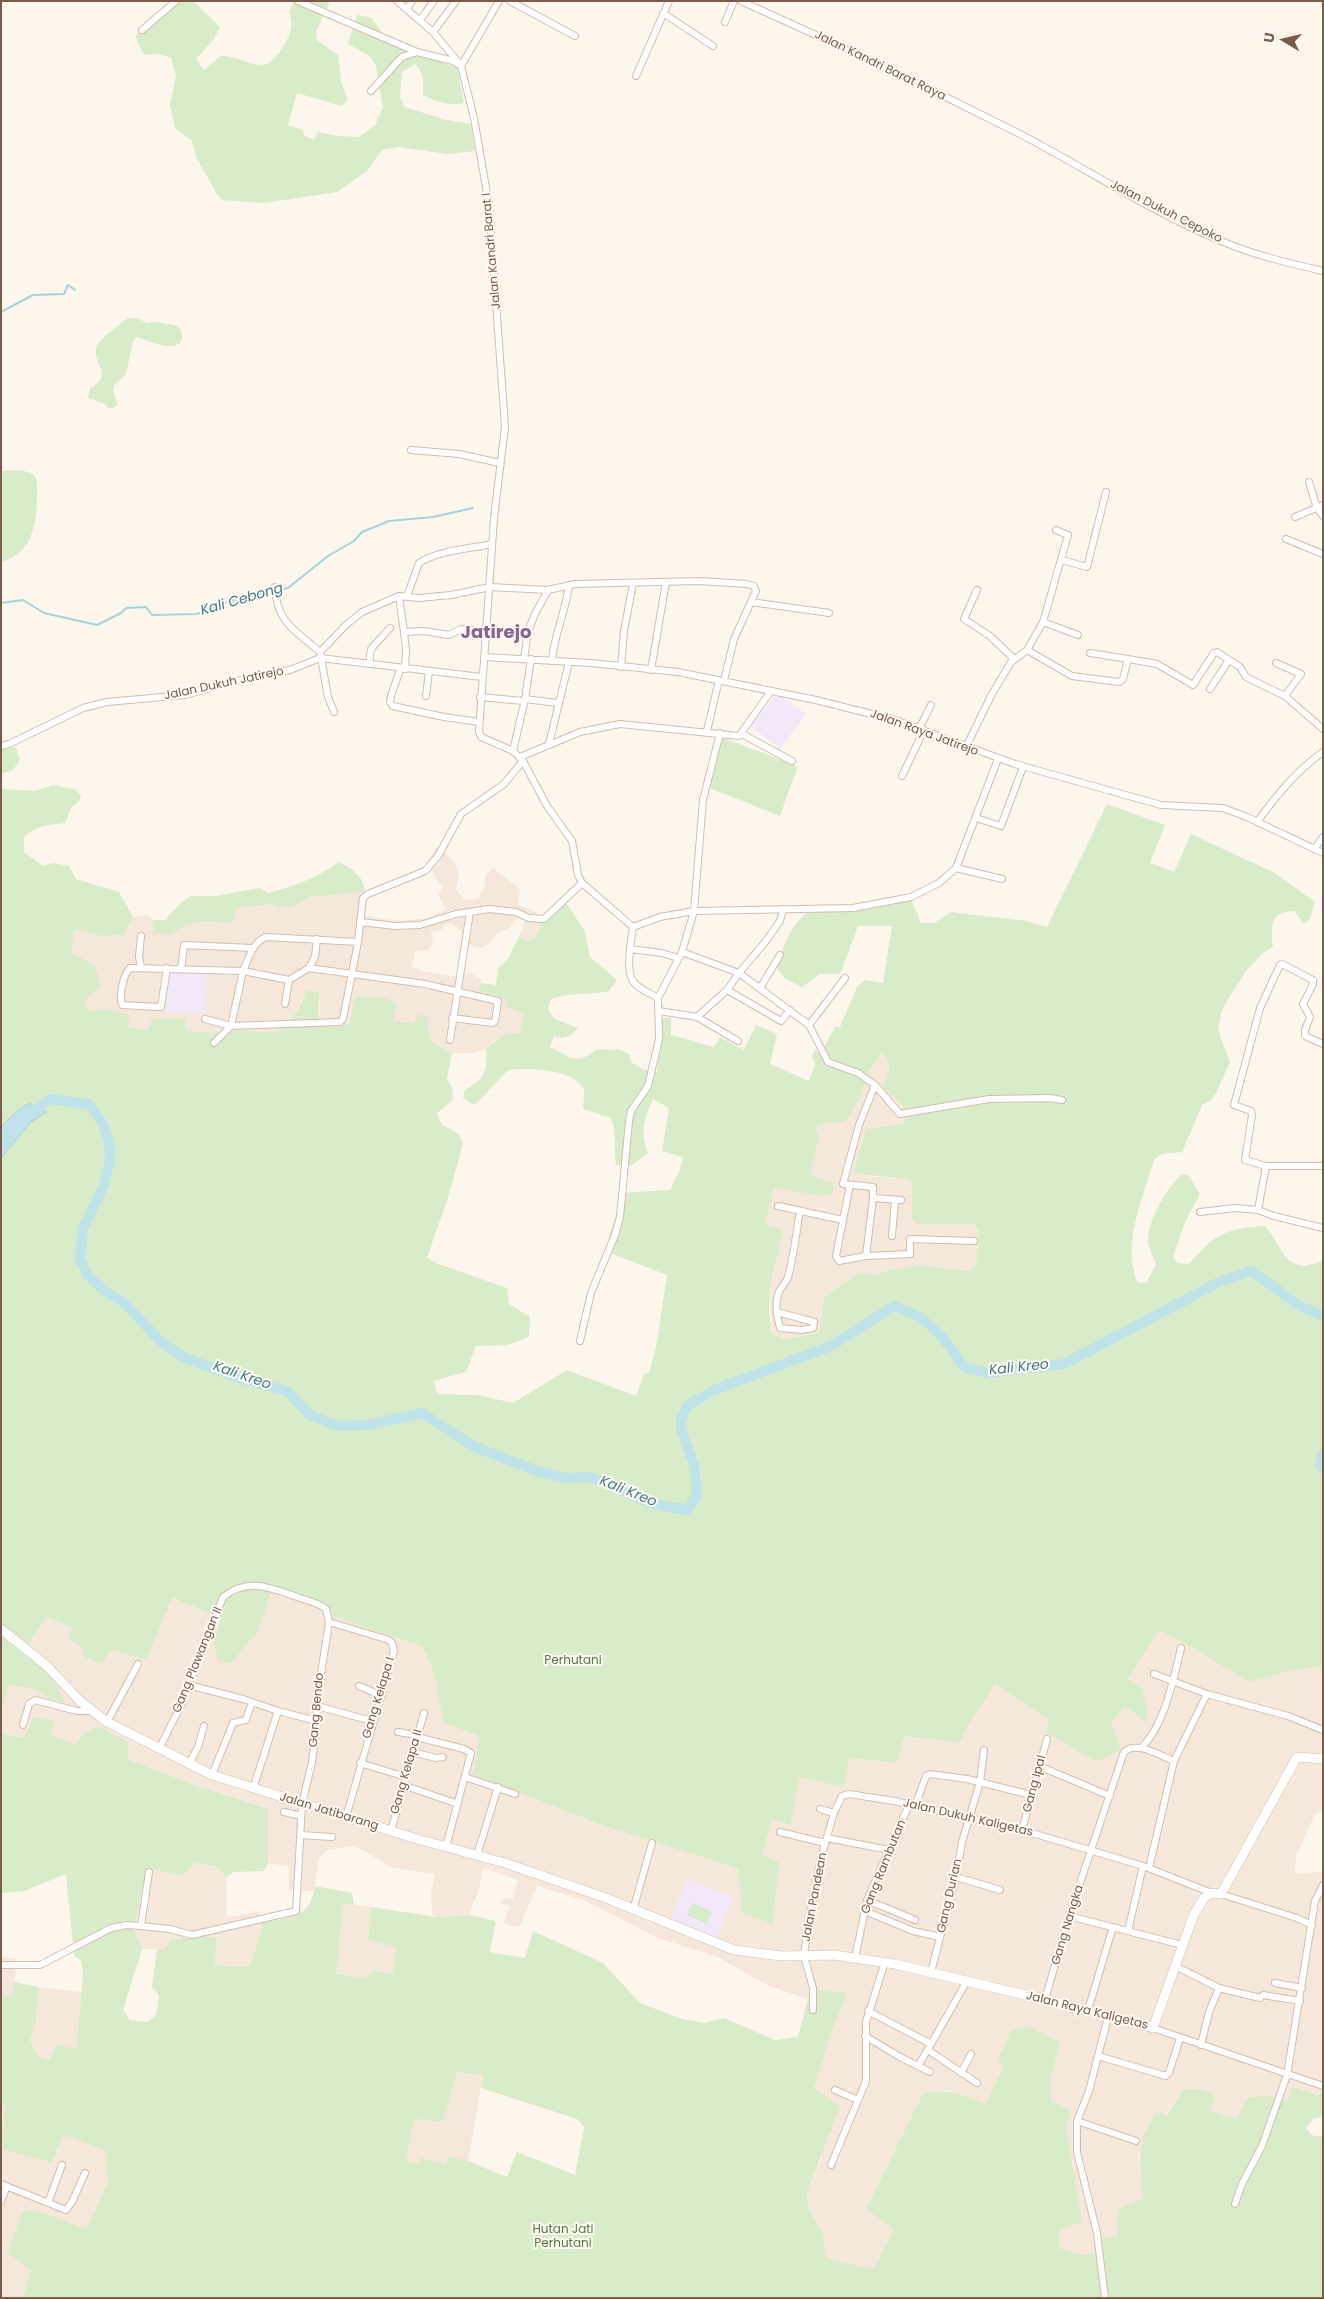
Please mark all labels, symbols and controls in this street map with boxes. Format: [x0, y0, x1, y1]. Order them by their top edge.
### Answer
north arrow [1259, 15, 1309, 65]
street label: Jalan Kandri Barat Raya [812, 28, 948, 104]
text: U [1259, 31, 1280, 44]
street label: Jalan Dukuh Cepoko [1108, 178, 1224, 246]
street label: Jalan Kandri Barat I [480, 192, 504, 310]
water label: Kali Cebong [199, 580, 285, 620]
district label: Jatirejo [461, 622, 531, 644]
street label: Jalan Dukuh Jatirejo [163, 664, 285, 704]
street label: Jalan Raya Jatirejo [868, 707, 980, 759]
water label: Kali Kreo [988, 1357, 1050, 1379]
water label: Kali Kreo [211, 1358, 273, 1394]
water label: Kali Kreo [597, 1473, 659, 1511]
street label: Gang Plawangan II [170, 1605, 226, 1715]
park label: Perhutani [544, 1654, 602, 1668]
street label: Gang Kelapa I [360, 1655, 398, 1741]
street label: Gang Bendo [307, 1672, 327, 1748]
street label: Gang Kelapa II [388, 1728, 426, 1816]
street label: Gang Ipal [1020, 1754, 1050, 1814]
street label: Jalan Jatibarang [278, 1790, 380, 1834]
street label: Jalan Dukuh Kaligetas [902, 1796, 1034, 1840]
street label: Gang Rambutan [859, 1818, 909, 1916]
street label: Jalan Pandean [799, 1851, 831, 1943]
street label: Gang Durian [934, 1857, 966, 1935]
street label: Gang Nangka [1049, 1883, 1087, 1967]
street label: Jalan Raya Kaligetas [1024, 1989, 1150, 2033]
park label: Hutan Jati Perhutani [532, 2223, 594, 2251]

